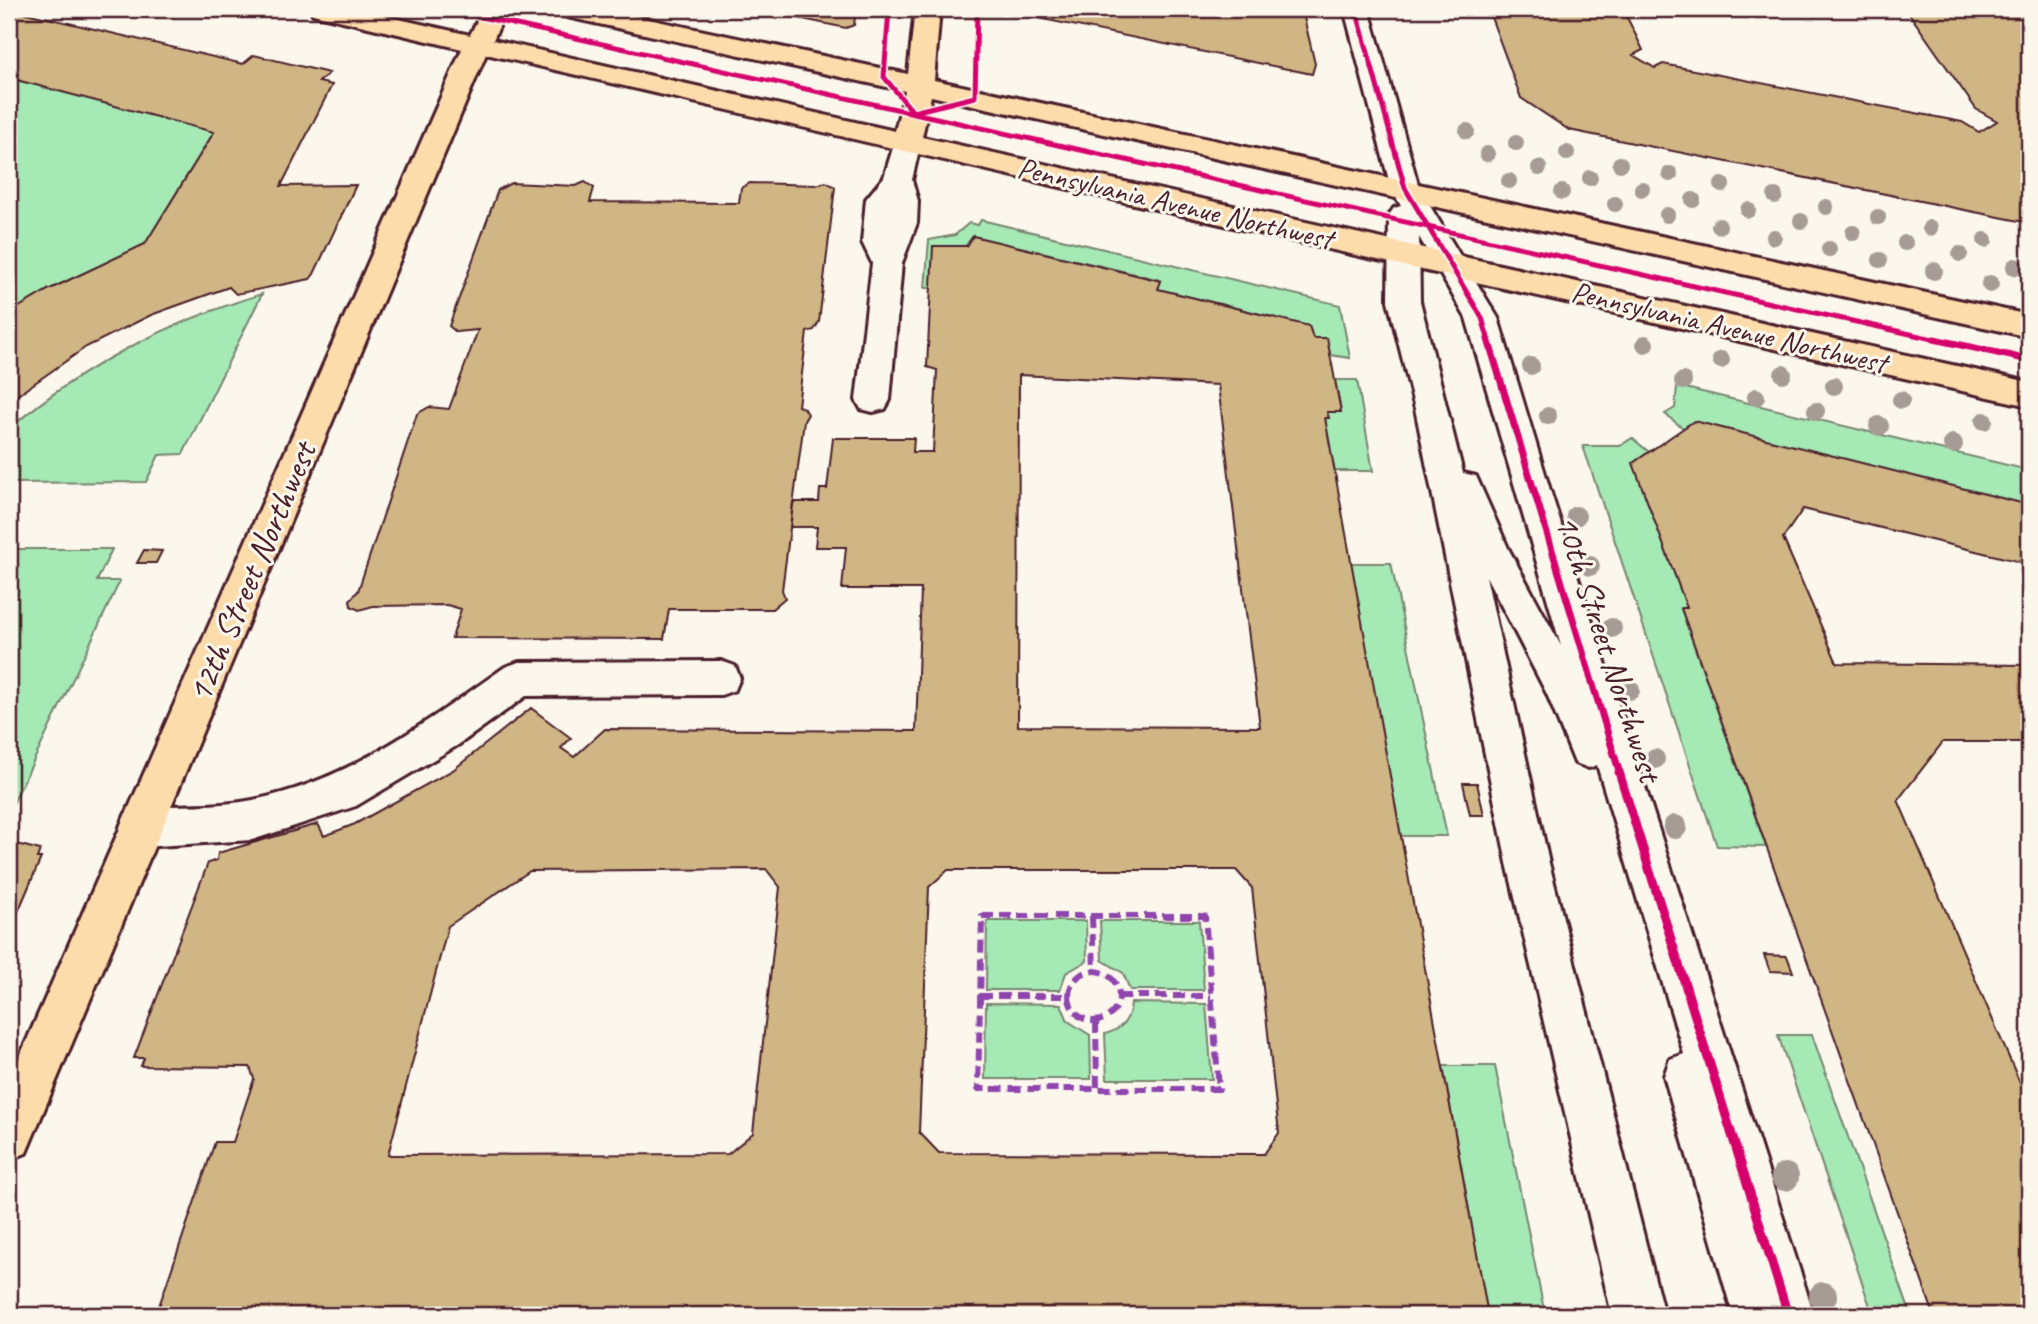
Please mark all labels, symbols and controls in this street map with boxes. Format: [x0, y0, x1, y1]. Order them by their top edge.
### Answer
street label: Pennsylvania Avenue Northwest [1014, 148, 1340, 259]
street label: Pennsylvania Avenue Northwest [1568, 272, 1894, 383]
street label: 12th Street Northwest [176, 432, 328, 709]
street label: 10th Street Northwest [1544, 509, 1674, 790]

